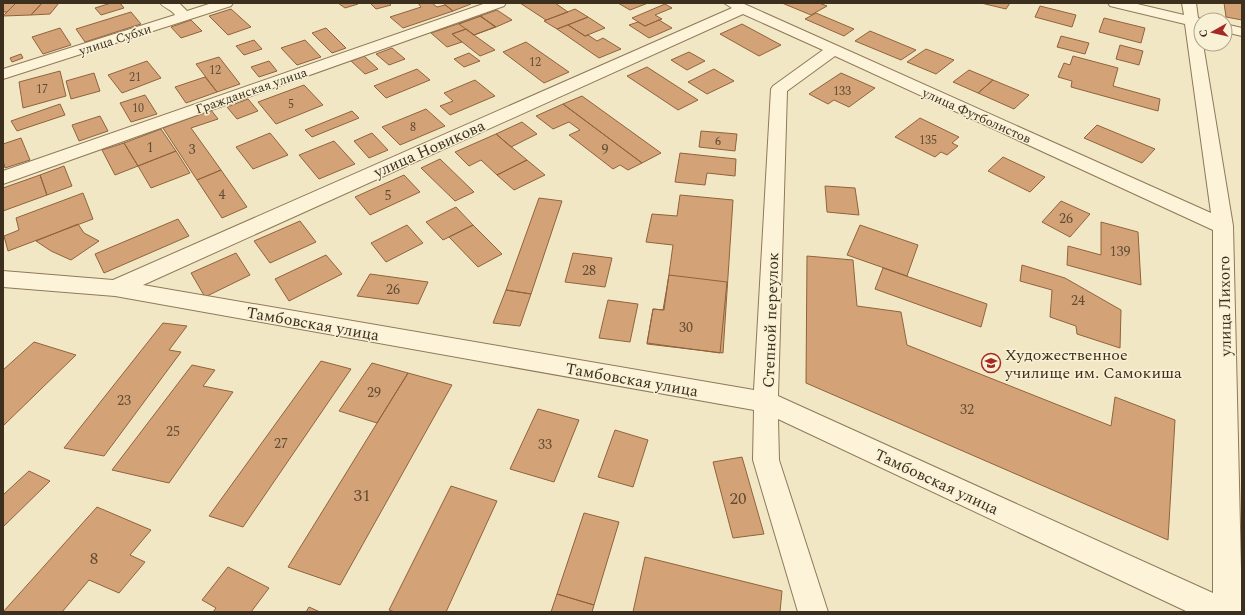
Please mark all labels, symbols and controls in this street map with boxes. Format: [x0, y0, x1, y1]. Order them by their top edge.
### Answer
north arrow [1193, 12, 1233, 52]
street label: улица Субхи [76, 19, 154, 61]
text: С [1195, 28, 1213, 38]
house number: 12 [529, 53, 541, 72]
house number: 12 [209, 61, 221, 80]
street label: Гражданская улица [193, 62, 310, 119]
house number: 21 [129, 68, 141, 87]
house number: 17 [36, 80, 48, 99]
house number: 133 [833, 82, 851, 101]
street label: улица Футболистов [918, 83, 1035, 149]
house number: 5 [288, 95, 294, 114]
house number: 10 [132, 99, 144, 118]
street label: улица Новикова [369, 113, 489, 185]
house number: 8 [410, 118, 416, 137]
house number: 135 [919, 131, 937, 150]
house number: 6 [715, 132, 721, 151]
house number: 1 [147, 137, 154, 158]
house number: 3 [189, 139, 196, 160]
house number: 9 [602, 139, 609, 160]
house number: 4 [219, 184, 226, 205]
house number: 5 [385, 185, 392, 206]
house number: 26 [1059, 208, 1073, 229]
house number: 139 [1110, 241, 1131, 262]
street label: Степной переулок [757, 252, 785, 388]
street label: улица Лихого [1212, 255, 1238, 357]
house number: 28 [582, 260, 596, 281]
house number: 26 [386, 279, 400, 300]
house number: 24 [1071, 290, 1085, 311]
street label: Тамбовская улица [245, 300, 381, 348]
house number: 30 [679, 317, 693, 338]
place label: Художественное училище им. Самокиша [1004, 343, 1182, 385]
school or university icon: Художественное училище им. Самокиша [980, 352, 1002, 374]
street label: Тамбовская улица [564, 356, 700, 404]
house number: 29 [367, 382, 381, 403]
house number: 23 [117, 390, 131, 411]
house number: 32 [960, 399, 974, 420]
house number: 25 [166, 421, 180, 442]
house number: 27 [274, 433, 288, 454]
house number: 33 [538, 434, 552, 455]
street label: Тамбовская улица [871, 443, 1003, 521]
house number: 31 [354, 483, 371, 509]
house number: 20 [730, 486, 747, 512]
house number: 8 [90, 546, 98, 572]

